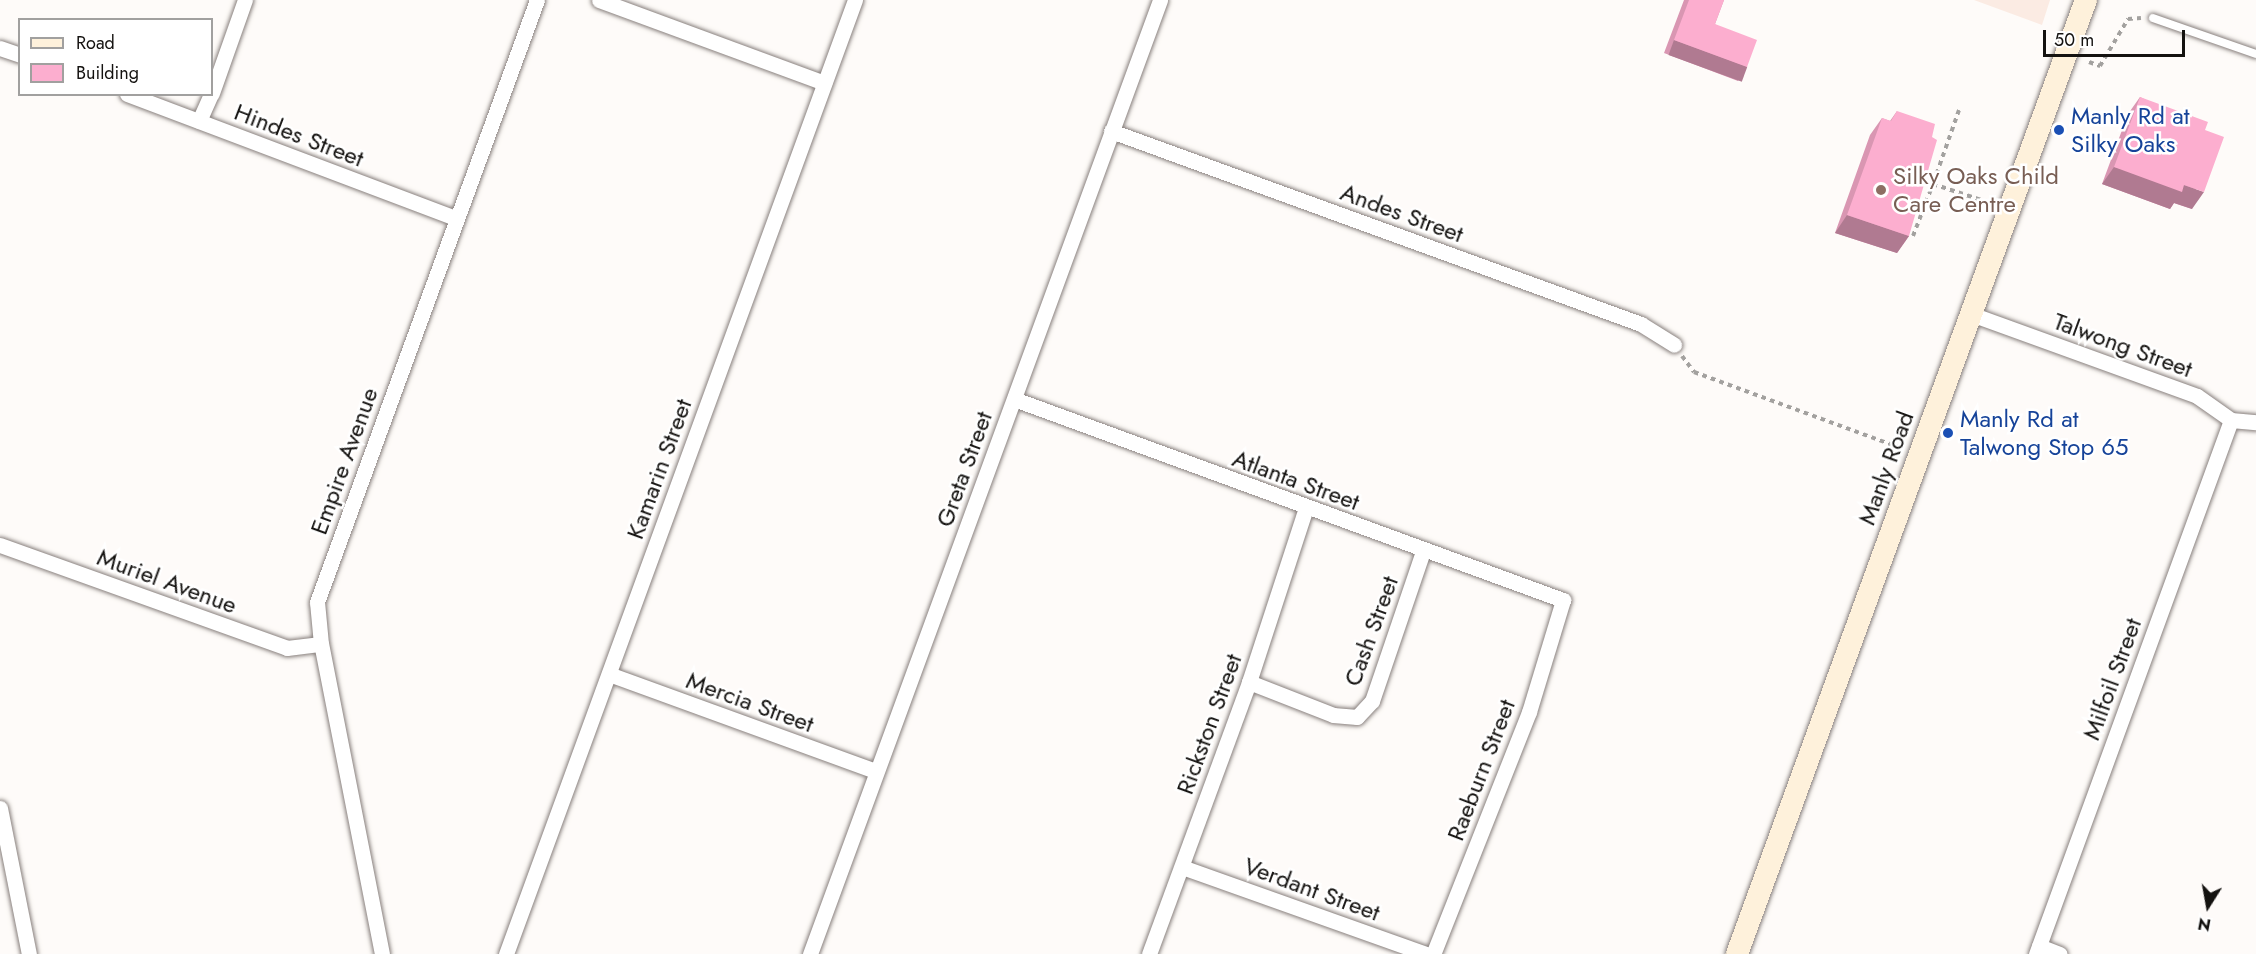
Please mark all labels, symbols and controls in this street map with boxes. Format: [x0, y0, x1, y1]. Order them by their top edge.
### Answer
legend [18, 18, 213, 96]
scale bar [2046, 18, 2188, 56]
text: 50 m [2054, 27, 2094, 53]
text: Road [76, 30, 115, 56]
text: Building [76, 60, 139, 86]
street label: Hindes Street [230, 97, 368, 173]
place label: Manly Rd at Silky Oaks [2071, 102, 2189, 158]
marker: Manly Rd at Silky Oaks [2052, 123, 2066, 137]
place label: Silky Oaks Child Care Centre [1893, 162, 2059, 218]
street label: Andes Street [1337, 177, 1467, 249]
marker: Silky Oaks Child Care Centre [1874, 183, 1888, 197]
street label: Talwong Street [2050, 307, 2196, 383]
street label: Empire Avenue [304, 384, 384, 538]
street label: Kamarin Street [620, 395, 698, 543]
place label: Manly Rd at Talwong Stop 65 [1960, 405, 2129, 461]
street label: Greta Street [930, 407, 998, 531]
street label: Manly Road [1852, 407, 1920, 529]
marker: Manly Rd at Talwong Stop 65 [1941, 426, 1955, 440]
street label: Atlanta Street [1229, 444, 1363, 516]
street label: Muriel Avenue [93, 542, 241, 620]
street label: Cash Street [1338, 572, 1404, 690]
street label: Milfoil Street [2077, 614, 2147, 744]
street label: Rickston Street [1170, 650, 1248, 798]
street label: Mercia Street [682, 666, 818, 738]
street label: Raeburn Street [1441, 695, 1521, 845]
street label: Verdant Street [1240, 851, 1384, 927]
north arrow [2178, 876, 2238, 936]
text: N [2196, 912, 2213, 937]

